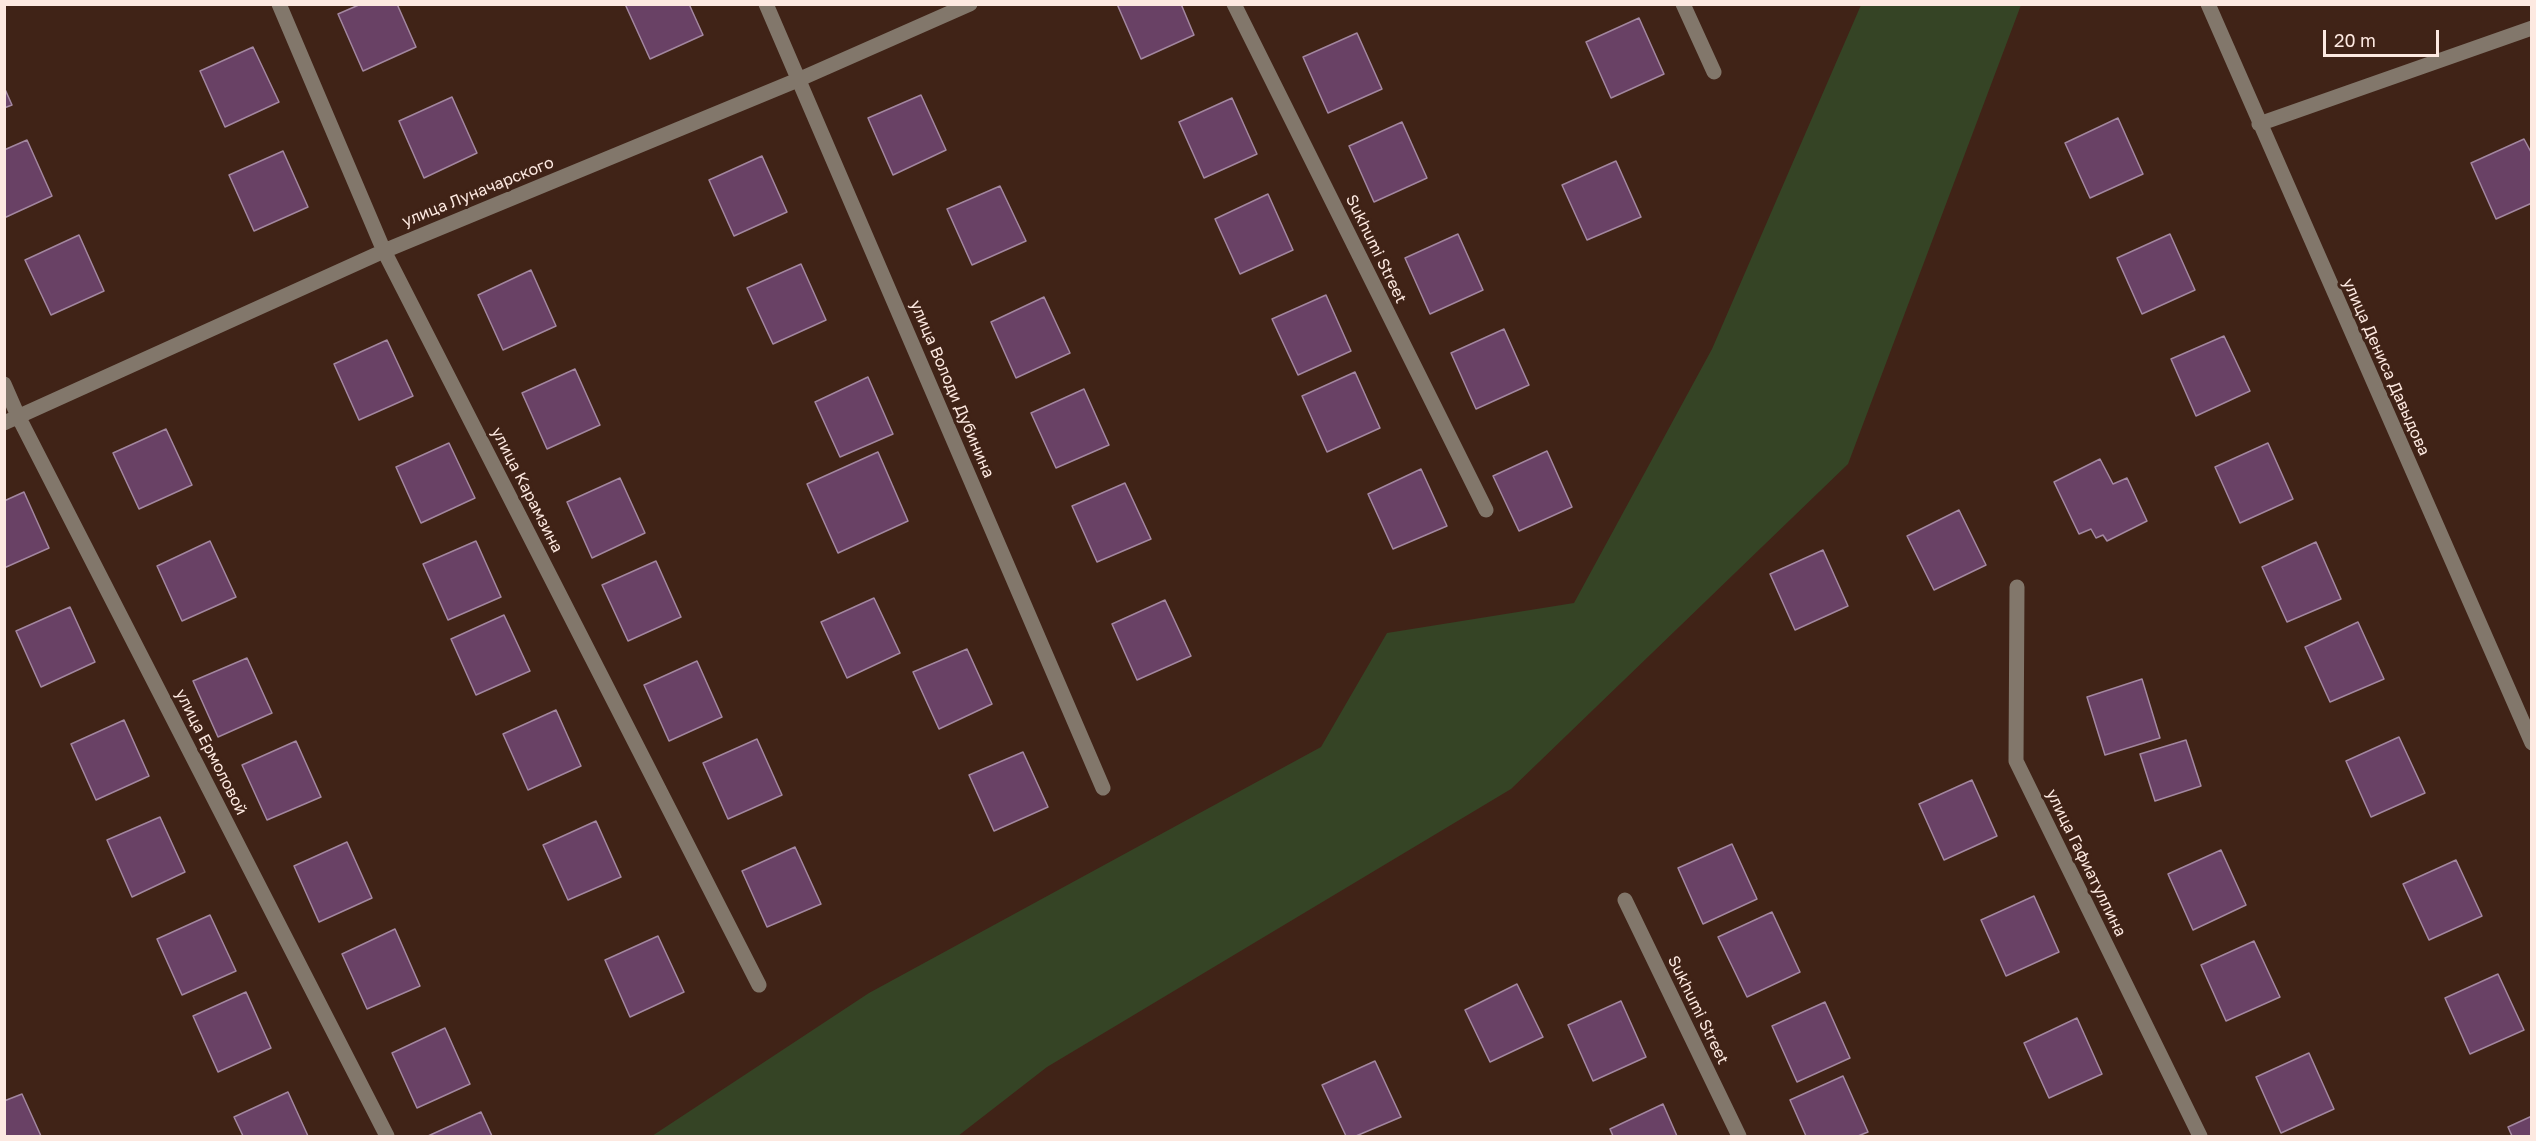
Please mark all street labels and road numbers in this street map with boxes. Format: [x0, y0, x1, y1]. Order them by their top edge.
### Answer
street label: улица Луначарского [399, 153, 557, 231]
street label: Sukhumi Street [1341, 192, 1411, 306]
street label: улица Дениса Давыдова [2338, 276, 2434, 458]
street label: улица Володи Дубинина [906, 297, 998, 481]
street label: улица Карамзина [487, 424, 567, 556]
street label: улица Ермоловой [171, 686, 251, 818]
street label: улица Гафиатуллина [2042, 786, 2130, 940]
street label: Sukhumi Street [1663, 953, 1733, 1067]

